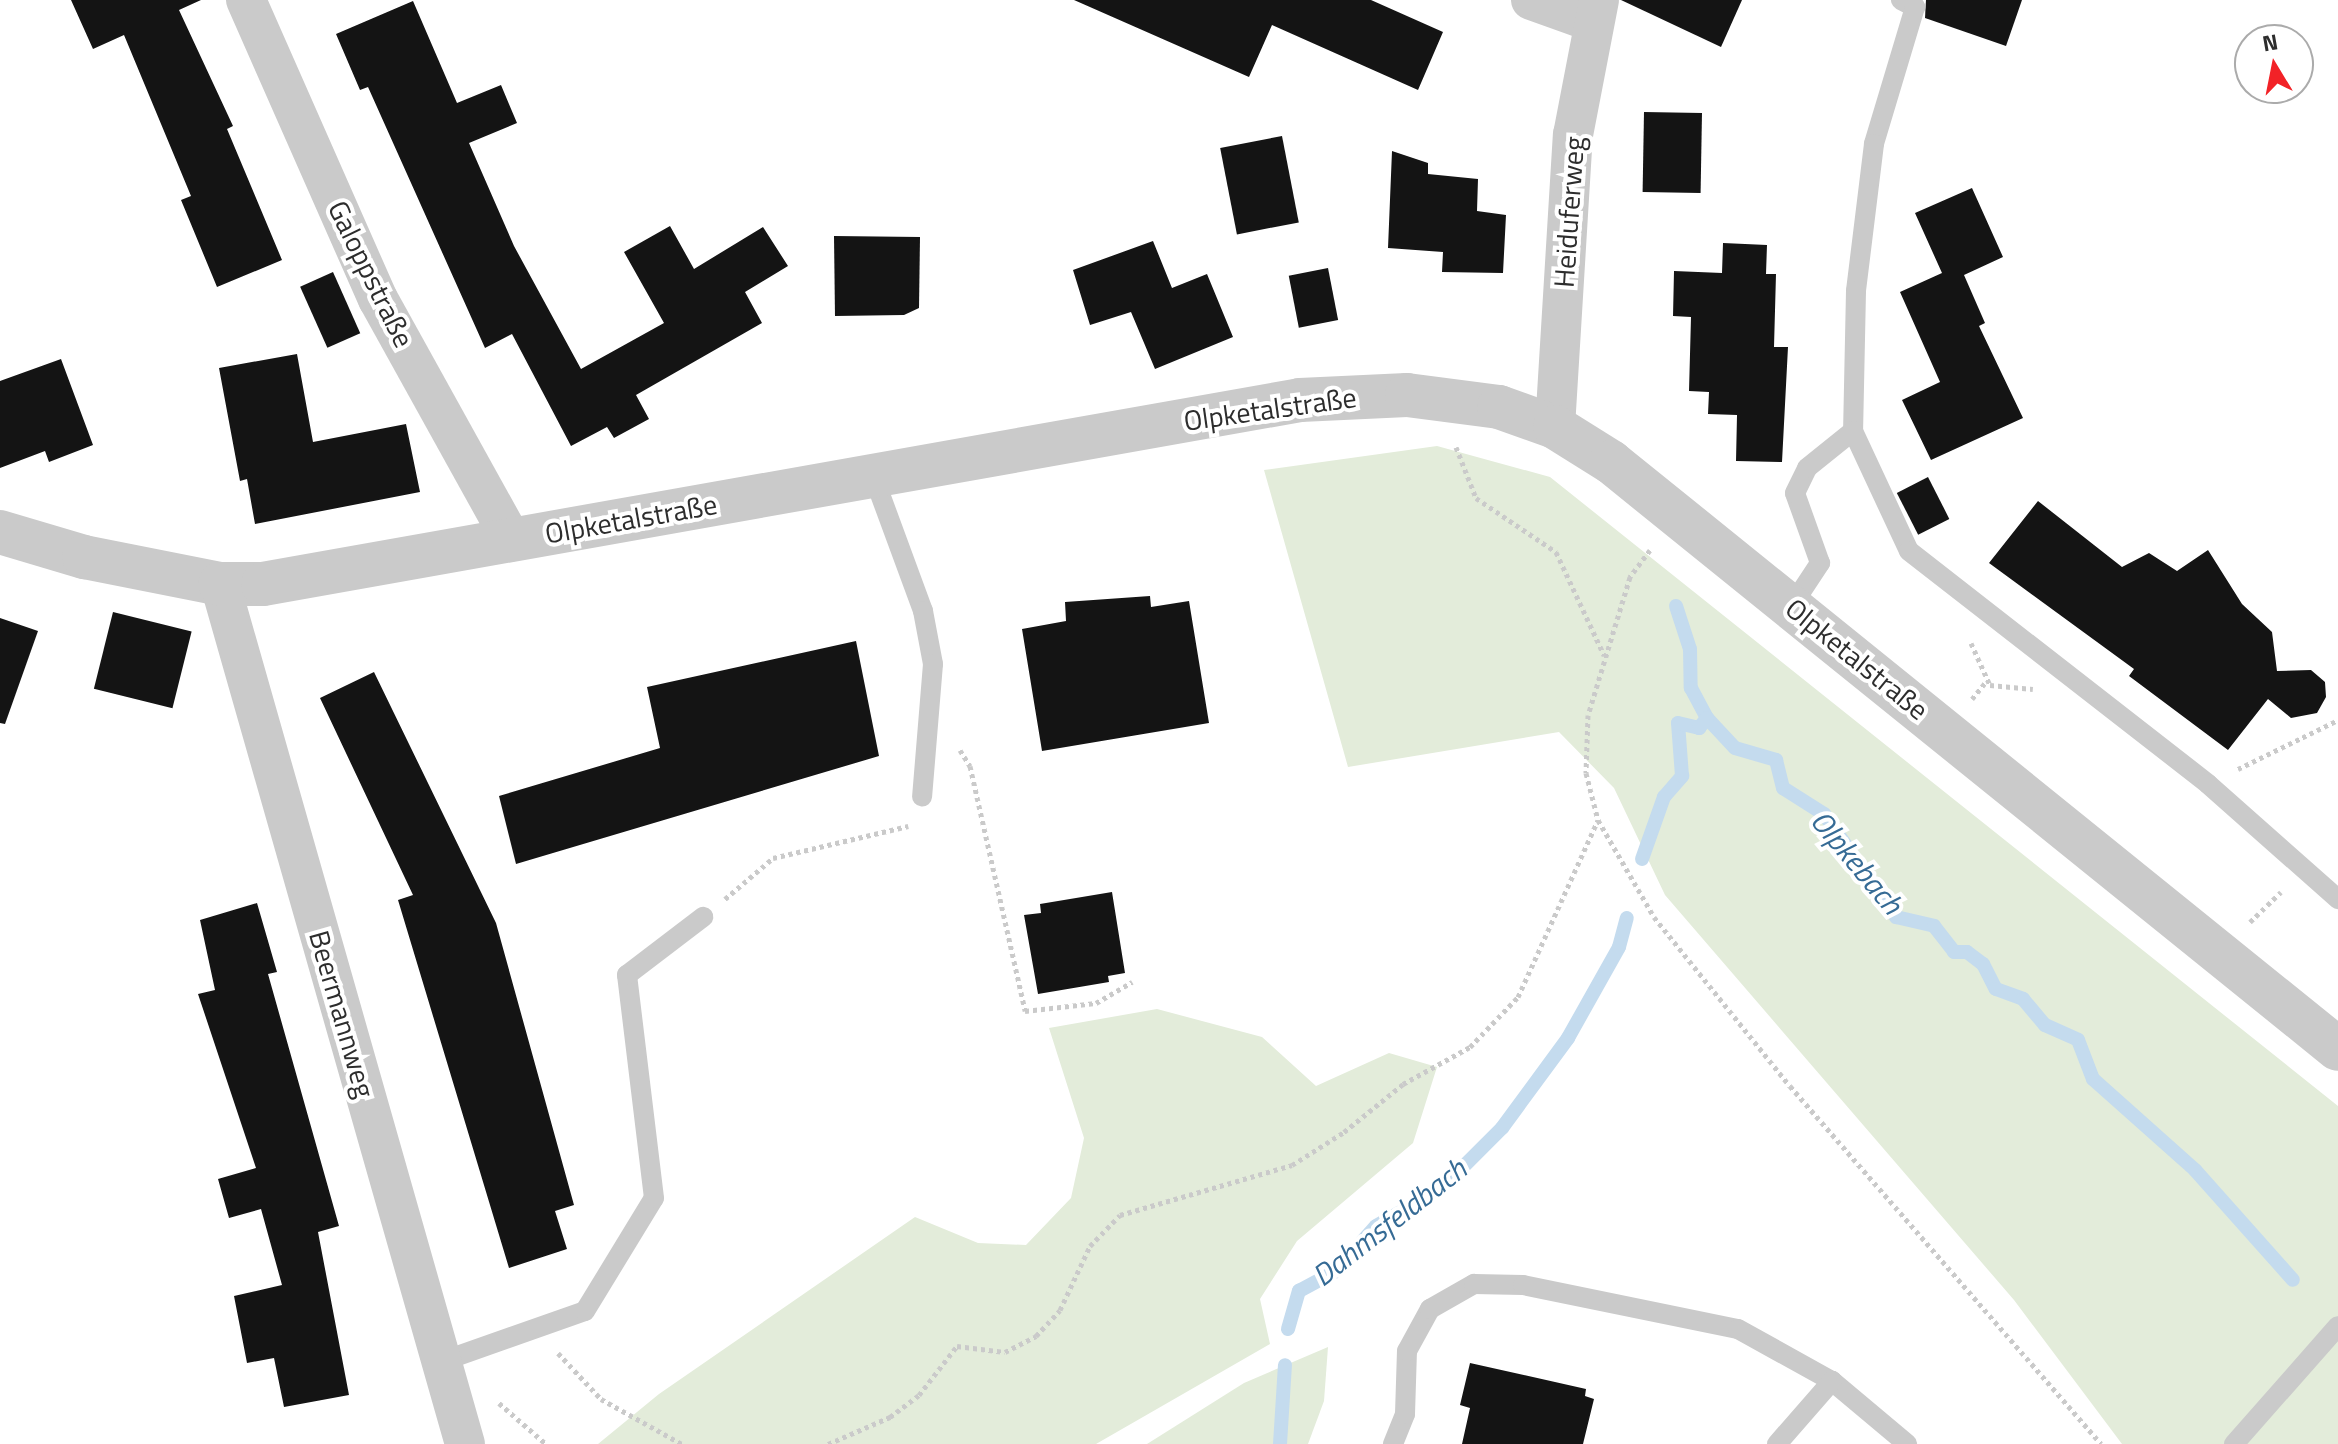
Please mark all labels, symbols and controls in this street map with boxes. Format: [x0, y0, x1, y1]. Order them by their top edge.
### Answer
north arrow [2234, 24, 2314, 104]
text: N [2260, 24, 2281, 60]
street label: Heiduferweg [1547, 135, 1591, 289]
street label: Galoppstraße [321, 195, 421, 353]
street label: Olpketalstraße [1182, 380, 1358, 438]
street label: Olpketalstraße [542, 487, 720, 551]
street label: Olpketalstraße [1779, 591, 1935, 727]
water label: Olpkebach [1803, 803, 1911, 921]
street label: Beermannweg [302, 927, 382, 1101]
water label: Dahmsfeldbach [1305, 1151, 1473, 1293]

